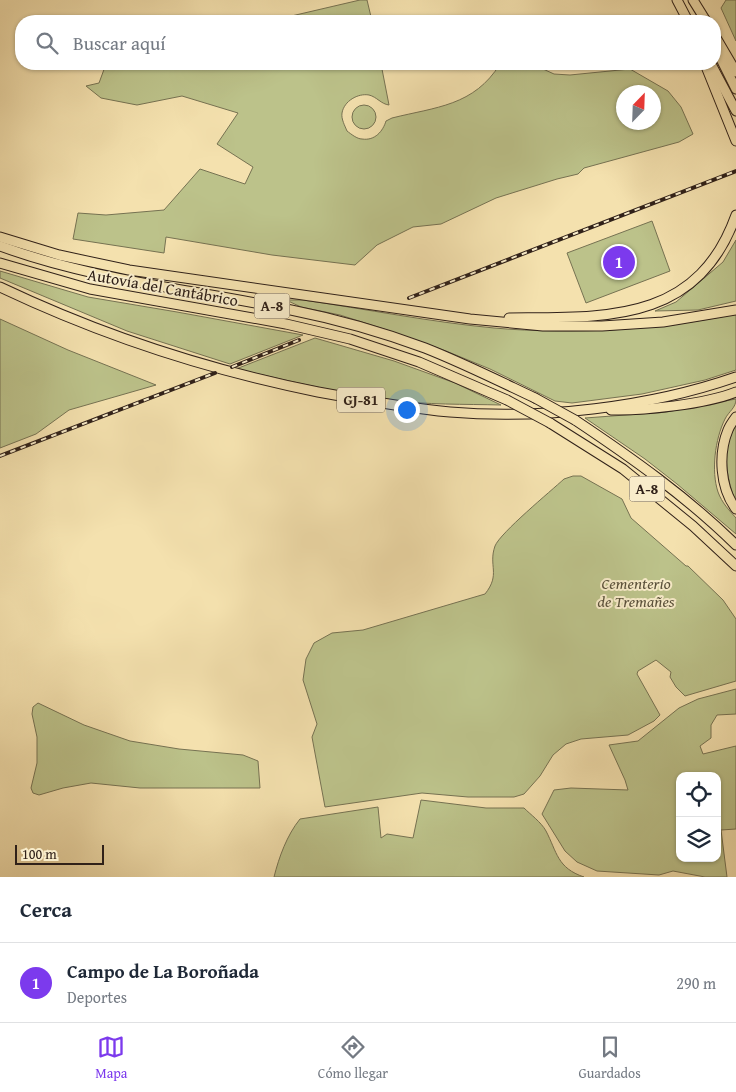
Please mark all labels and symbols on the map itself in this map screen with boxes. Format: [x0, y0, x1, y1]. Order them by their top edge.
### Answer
north arrow [616, 85, 661, 130]
pin: 1 [603, 243, 635, 281]
street label: Autovía del Cantábrico [86, 262, 240, 312]
road number: A-8 [254, 294, 290, 318]
road number: GJ-81 [337, 388, 385, 412]
your location [394, 397, 420, 423]
road number: A-8 [630, 476, 664, 502]
park label: Cementerio de Tremañes [597, 571, 675, 613]
scale bar [15, 842, 104, 865]

